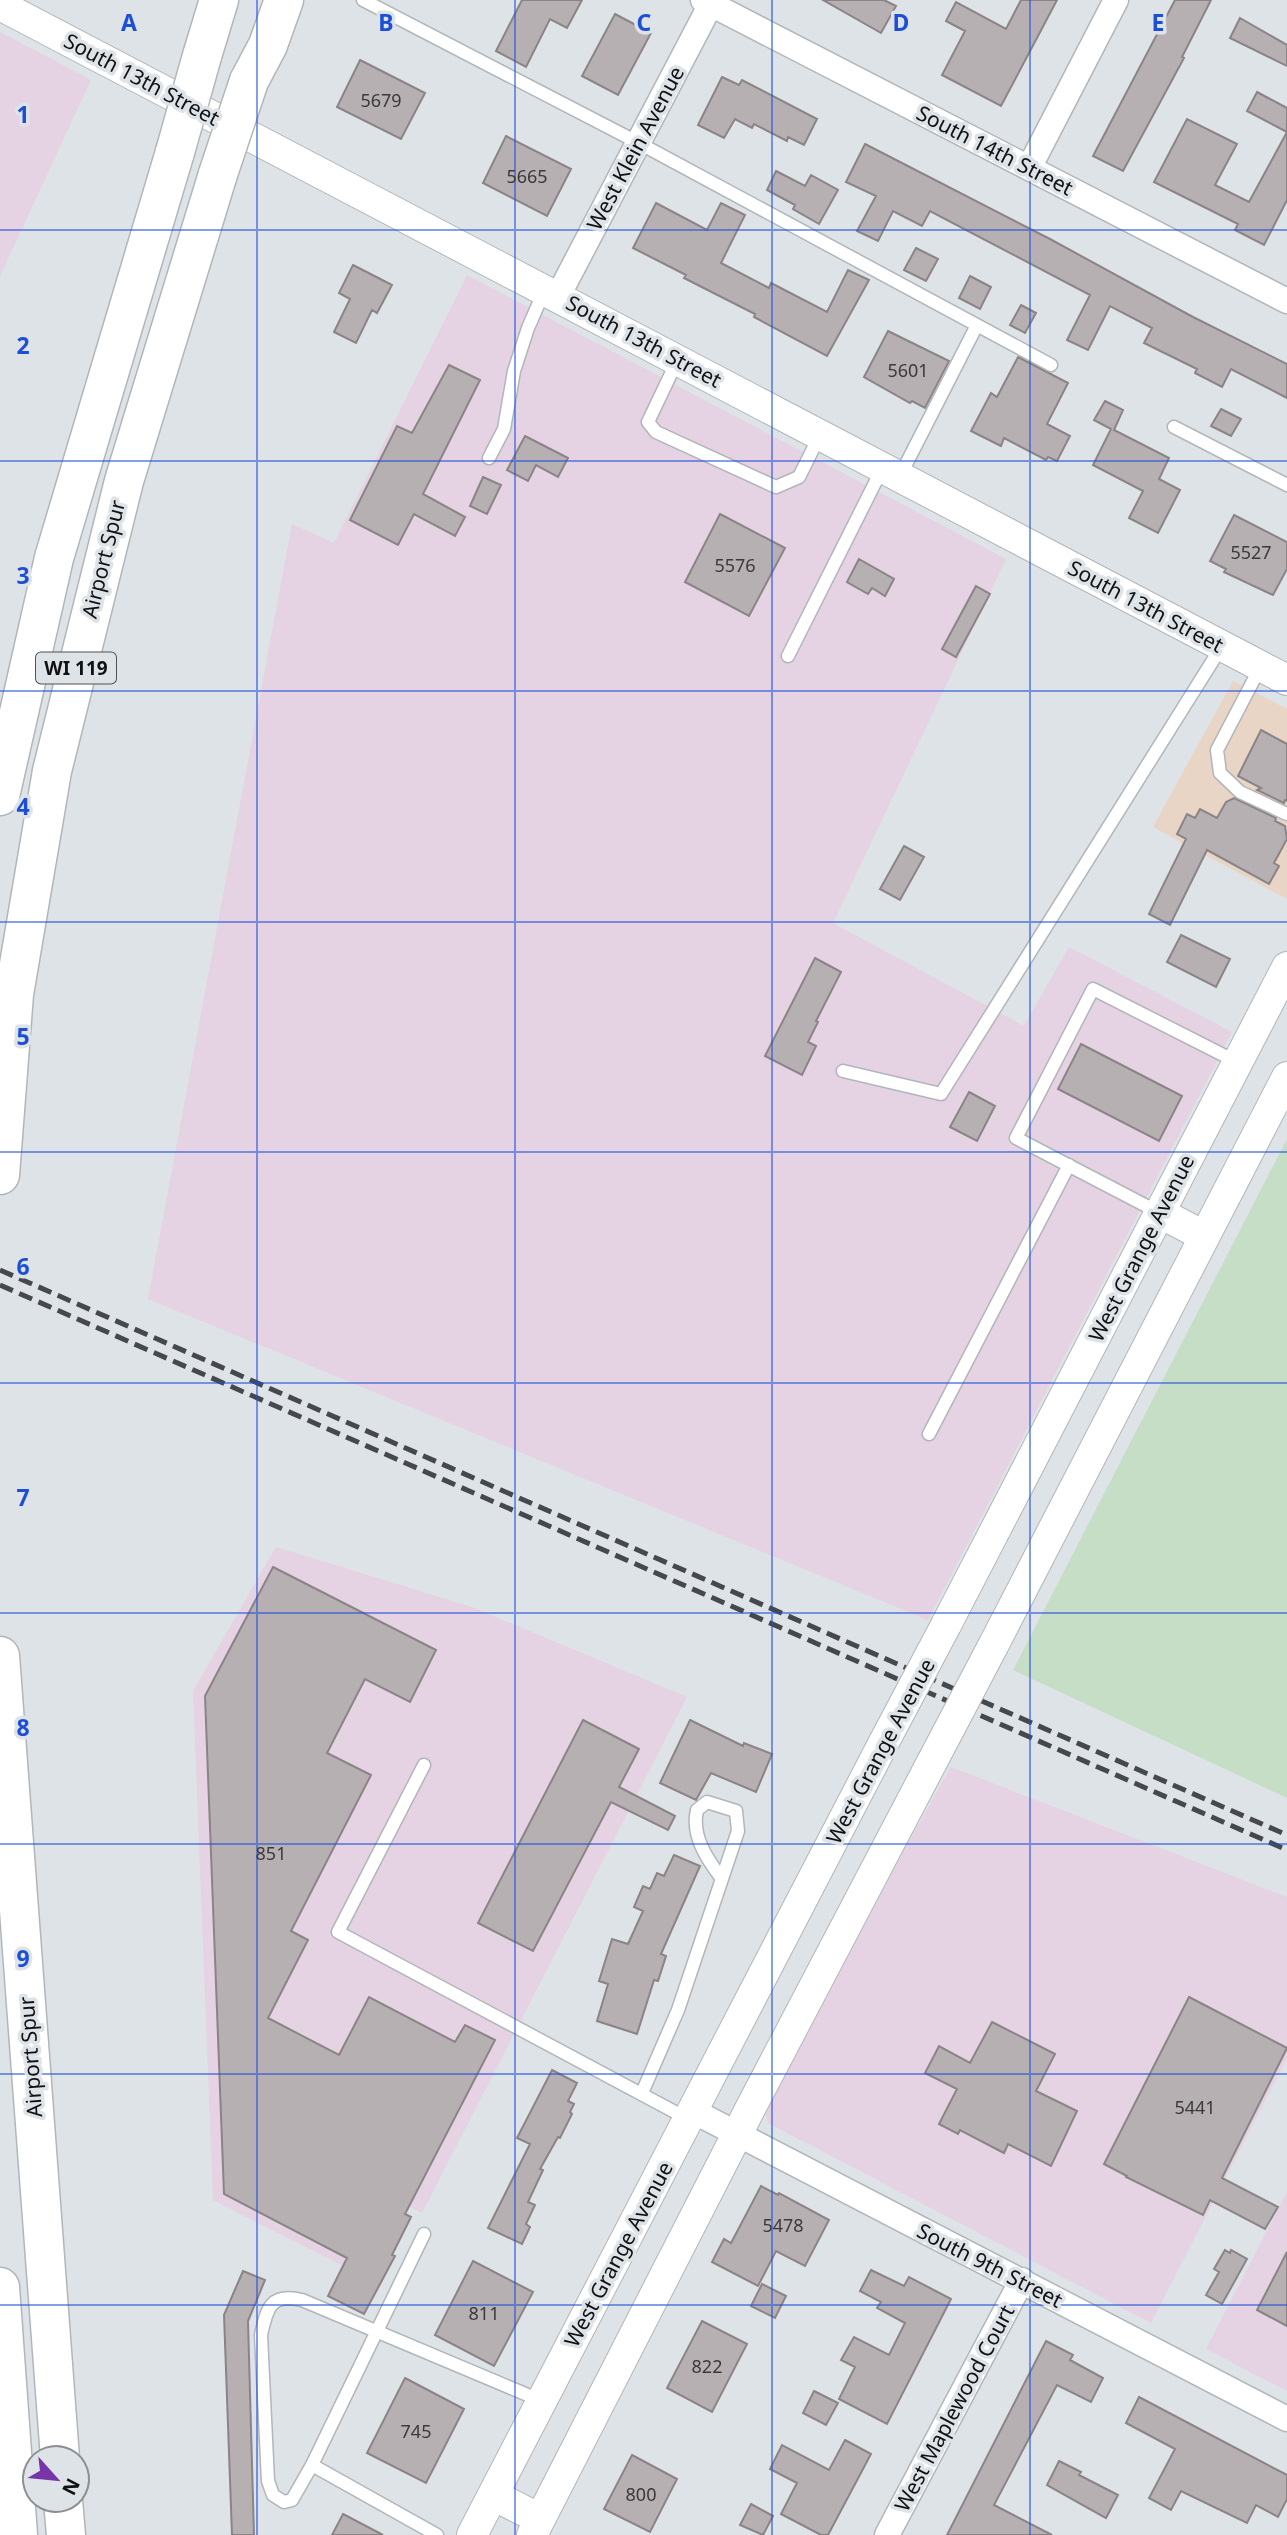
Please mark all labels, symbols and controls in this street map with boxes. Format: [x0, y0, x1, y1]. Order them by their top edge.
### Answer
text: A [121, 6, 137, 38]
text: B [378, 6, 394, 38]
text: C [637, 6, 652, 38]
text: D [893, 6, 909, 38]
text: E [1152, 6, 1164, 38]
street label: South 13th Street [60, 26, 225, 132]
street label: West Klein Avenue [580, 61, 690, 235]
house number: 5679 [360, 88, 402, 112]
text: 1 [16, 98, 30, 130]
street label: South 14th Street [912, 99, 1078, 202]
house number: 5665 [506, 164, 548, 188]
street label: South 13th Street [562, 288, 727, 394]
text: 2 [16, 329, 30, 361]
house number: 5601 [887, 358, 929, 382]
street label: Airport Spur [75, 497, 131, 621]
house number: 5527 [1230, 540, 1272, 564]
house number: 5576 [714, 553, 756, 577]
street label: South 13th Street [1064, 553, 1229, 659]
text: 3 [16, 559, 30, 591]
road number: WI 119 [36, 652, 116, 684]
text: 4 [16, 790, 30, 822]
text: 5 [16, 1020, 30, 1052]
street label: West Grange Avenue [1082, 1150, 1200, 1346]
text: 6 [16, 1250, 30, 1282]
text: 7 [16, 1481, 30, 1513]
street label: West Grange Avenue [819, 1653, 941, 1849]
text: 8 [16, 1711, 30, 1743]
house number: 851 [256, 1841, 286, 1865]
text: 9 [16, 1942, 30, 1974]
street label: Airport Spur [12, 1995, 48, 2118]
house number: 5441 [1174, 2095, 1216, 2119]
street label: West Grange Avenue [557, 2156, 679, 2352]
house number: 5478 [762, 2213, 804, 2237]
street label: South 9th Street [912, 2216, 1068, 2314]
street label: West Maplewood Court [888, 2299, 1021, 2516]
house number: 811 [469, 2301, 499, 2325]
house number: 822 [692, 2354, 722, 2378]
house number: 745 [401, 2419, 431, 2443]
north arrow [21, 2444, 91, 2514]
text: N [56, 2474, 86, 2500]
house number: 800 [626, 2482, 656, 2506]

